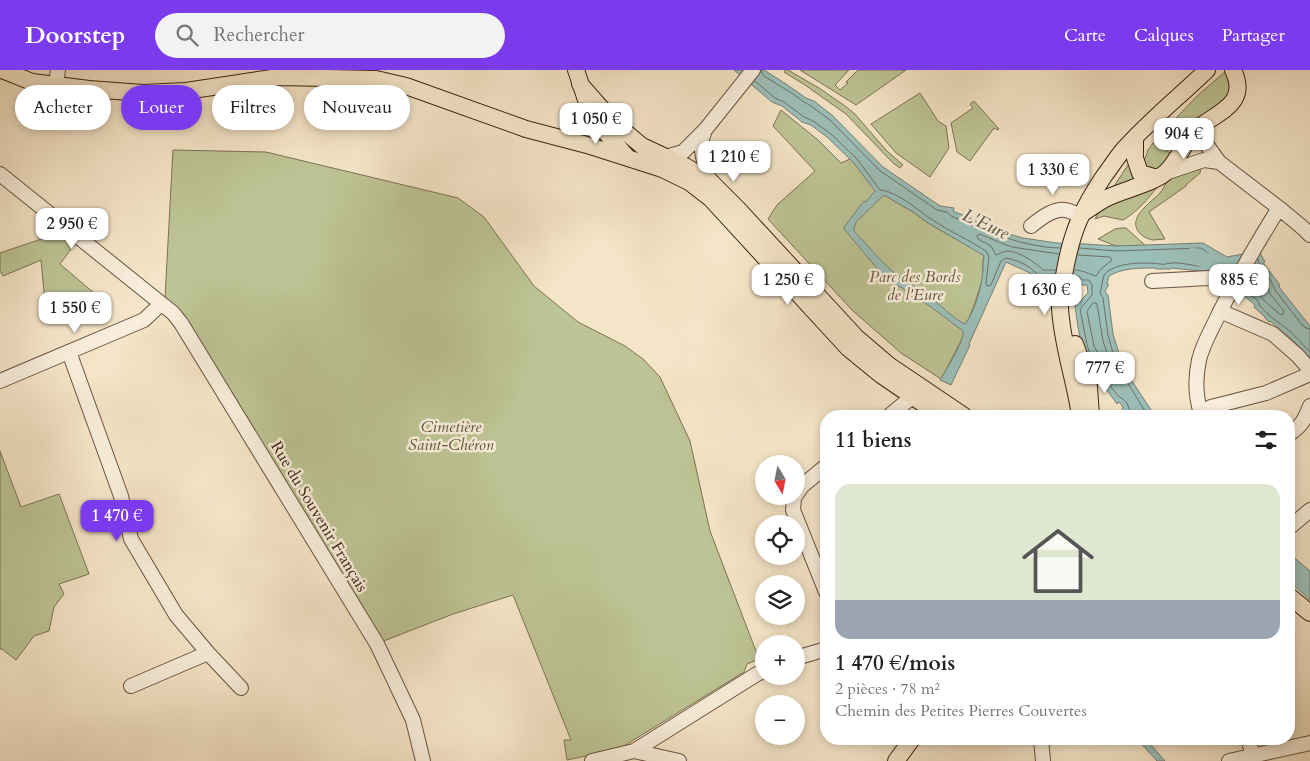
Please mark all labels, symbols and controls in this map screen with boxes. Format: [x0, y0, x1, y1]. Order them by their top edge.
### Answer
search box [155, 13, 505, 58]
text: Doorstep [25, 19, 125, 52]
icon: search [173, 21, 201, 49]
text: Rechercher [213, 22, 305, 48]
text: Carte [1064, 23, 1106, 48]
text: Calques [1134, 23, 1194, 48]
text: Partager [1222, 23, 1285, 48]
chip: Acheter [15, 85, 111, 130]
chip: Louer [121, 85, 202, 130]
chip: Filtres [212, 85, 294, 130]
chip: Nouveau [304, 85, 410, 130]
pin: 1 050 € [550, 102, 642, 145]
text: 1 050 € [571, 108, 621, 130]
pin: 904 € [1149, 118, 1219, 160]
text: 904 € [1165, 123, 1203, 145]
pin: 1 210 € [688, 140, 780, 183]
text: 1 210 € [709, 146, 759, 168]
pin: 1 330 € [1007, 154, 1099, 196]
text: 1 330 € [1028, 159, 1078, 181]
water label: L'Eure [958, 203, 1014, 247]
pin: 2 950 € [26, 208, 118, 250]
text: 2 950 € [47, 213, 97, 235]
pin: 1 250 € [742, 264, 834, 306]
pin: 885 € [1204, 264, 1274, 306]
park label: Parc des Bords de l'Eure [869, 266, 961, 306]
text: 1 250 € [763, 269, 813, 291]
text: 885 € [1220, 269, 1258, 291]
pin: 1 630 € [999, 274, 1091, 316]
text: 1 630 € [1020, 279, 1070, 301]
pin: 1 550 € [29, 292, 121, 334]
text: 1 550 € [50, 297, 100, 319]
pin: 777 € [1070, 352, 1140, 394]
text: 777 € [1086, 357, 1124, 379]
park label: Cimetière Saint-Chéron [408, 416, 494, 456]
text: 11 biens [835, 426, 911, 455]
icon: filters [1252, 426, 1280, 454]
street label: Rue du Souvenir Français [265, 437, 373, 596]
north arrow [755, 455, 805, 505]
map controls [755, 455, 805, 745]
pin: 1 470 € [71, 500, 163, 542]
text: 1 470 € [92, 505, 142, 527]
button: locate [755, 515, 805, 565]
icon: home [1013, 516, 1103, 606]
button: layers [755, 575, 805, 625]
button: + [755, 635, 805, 685]
text: 1 470 €/mois [835, 649, 955, 678]
text: 2 pièces · 78 m² [835, 678, 940, 700]
button: − [755, 695, 805, 745]
text: Chemin des Petites Pierres Couvertes [835, 700, 1087, 722]

